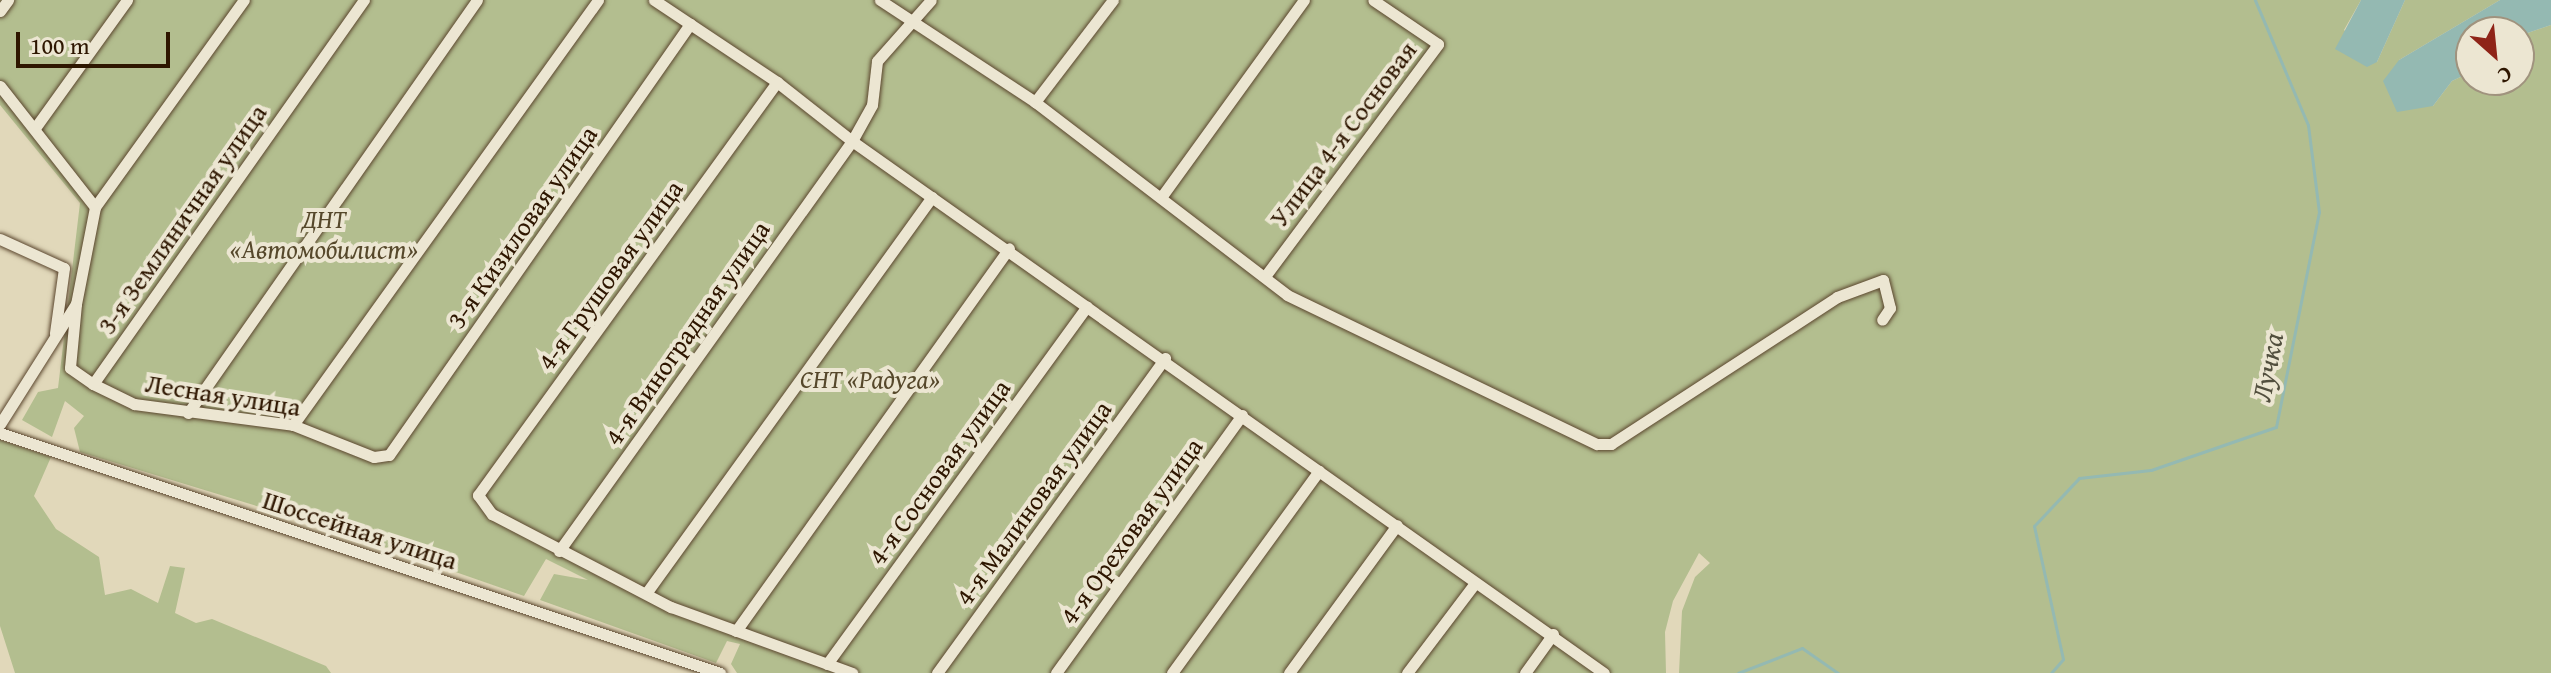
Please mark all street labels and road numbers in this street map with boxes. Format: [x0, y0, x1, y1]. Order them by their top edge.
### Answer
street label: Улица 4-я Сосновая [1263, 35, 1423, 233]
street label: 3-я Земляничная улица [91, 98, 273, 340]
street label: 3-я Кизиловая улица [440, 120, 604, 334]
street label: 4-я Грушовая улица [531, 174, 689, 376]
street label: 4-я Виноградная улица [598, 215, 776, 451]
street label: Лесная улица [143, 367, 303, 423]
street label: 4-я Сосновая улица [861, 373, 1017, 571]
street label: 4-я Малиновая улица [948, 395, 1118, 611]
street label: 4-я Ореховая улица [1053, 432, 1209, 630]
street label: Шоссейная улица [259, 484, 461, 576]

